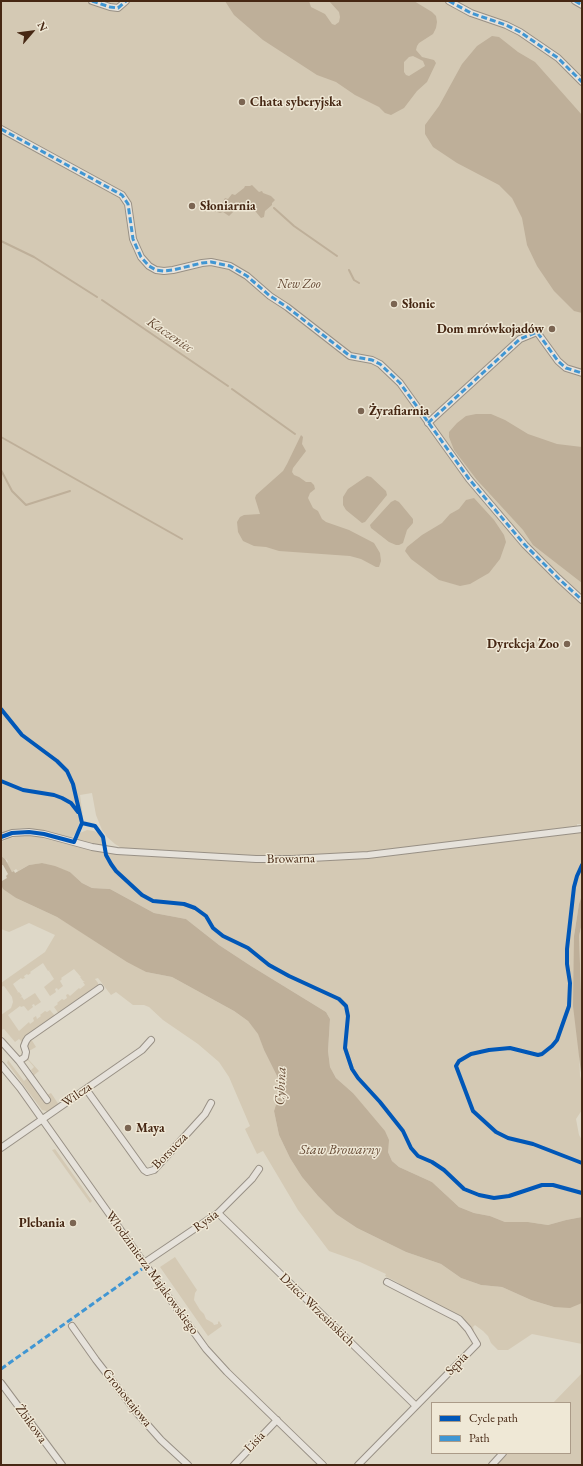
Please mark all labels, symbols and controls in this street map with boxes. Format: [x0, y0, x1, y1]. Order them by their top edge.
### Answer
north arrow [12, 12, 52, 52]
text: N [34, 19, 51, 34]
place label: Chata syberyjska [250, 94, 342, 110]
marker: Chata syberyjska [237, 97, 247, 107]
place label: Słoniarnia [200, 198, 256, 214]
marker: Słoniarnia [187, 201, 197, 211]
park label: New Zoo [277, 276, 321, 292]
place label: Słonie [402, 296, 435, 312]
marker: Słonie [389, 299, 399, 309]
water label: Kaczeniec [144, 314, 196, 356]
place label: Dom mrówkojadów [437, 321, 544, 337]
marker: Dom mrówkojadów [547, 324, 557, 334]
place label: Żyrafiarnia [369, 403, 429, 419]
marker: Żyrafiarnia [356, 406, 366, 416]
place label: Dyrekcja Zoo [487, 636, 559, 652]
marker: Dyrekcja Zoo [562, 639, 572, 649]
street label: Browarna [267, 851, 315, 867]
water label: Cybina [272, 1066, 290, 1106]
street label: Wilcza [59, 1079, 95, 1111]
place label: Maya [136, 1120, 165, 1136]
marker: Maya [123, 1123, 133, 1133]
street label: Borsucza [149, 1130, 191, 1172]
water label: Staw Browarny [299, 1142, 381, 1158]
street label: Rysia [190, 1207, 222, 1235]
street label: Włodzimierza Majakowskiego [102, 1208, 202, 1338]
place label: Plebania [19, 1215, 65, 1231]
marker: Plebania [68, 1218, 78, 1228]
street label: Dzieci Wrzesińskich [276, 1270, 358, 1350]
street label: Sępia [442, 1349, 472, 1379]
street label: Gronostajowa [99, 1366, 155, 1430]
street label: Żbikowa [12, 1402, 50, 1446]
legend [431, 1402, 571, 1454]
text: Cycle path [469, 1410, 518, 1426]
street label: Lisia [241, 1428, 269, 1456]
text: Path [469, 1430, 490, 1446]

